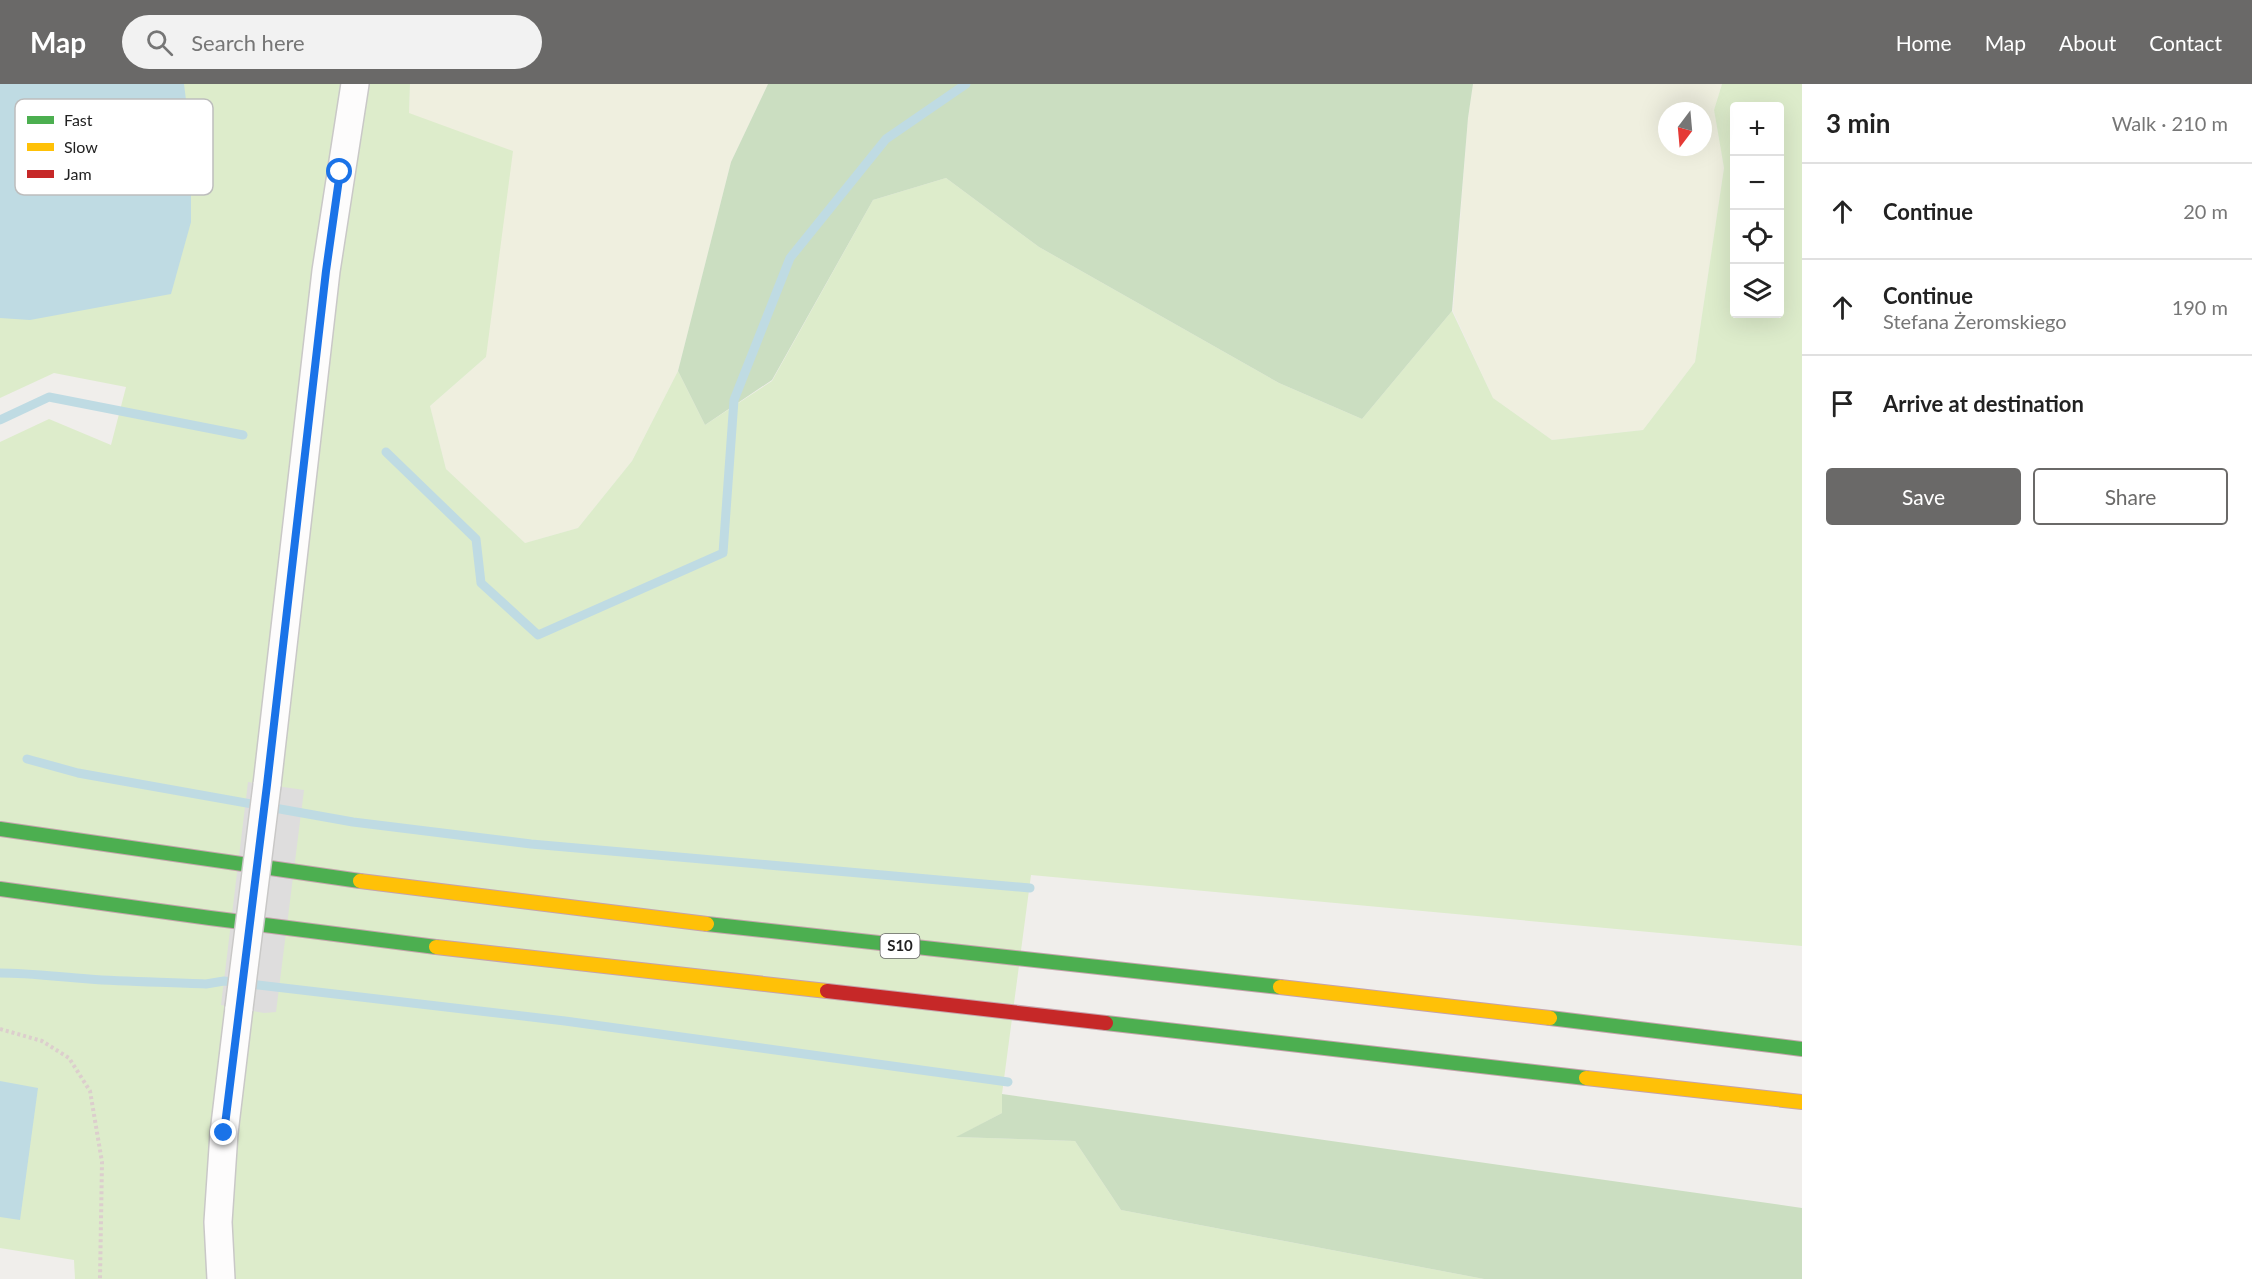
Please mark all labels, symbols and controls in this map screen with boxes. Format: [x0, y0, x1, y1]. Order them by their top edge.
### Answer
search box [122, 15, 542, 69]
text: Map [30, 25, 86, 59]
icon: search [143, 26, 176, 59]
text: Search here [191, 29, 305, 56]
text: Home [1896, 30, 1952, 55]
text: Map [1985, 30, 2026, 55]
text: About [2059, 30, 2116, 55]
text: Contact [2149, 30, 2222, 55]
legend [15, 99, 213, 195]
north arrow [1658, 102, 1712, 156]
map controls [1730, 102, 1784, 318]
button: + [1730, 102, 1784, 156]
text: 3 min [1826, 107, 1890, 139]
text: Fast [64, 110, 93, 129]
text: Walk · 210 m [2112, 111, 2228, 135]
text: Slow [64, 137, 98, 156]
button: − [1730, 156, 1784, 210]
route start [326, 158, 352, 184]
text: Jam [64, 164, 92, 183]
icon: ahead [1826, 195, 1859, 228]
text: Continue [1883, 198, 1973, 225]
text: 20 m [2183, 199, 2228, 223]
button: locate [1730, 210, 1784, 264]
button: layers [1730, 264, 1784, 318]
text: Continue [1883, 282, 1973, 309]
icon: ahead [1826, 291, 1859, 324]
text: 190 m [2172, 295, 2228, 319]
text: Stefana Żeromskiego [1883, 309, 2067, 333]
icon: arrive [1826, 387, 1859, 420]
text: Arrive at destination [1883, 390, 2084, 417]
button: Save [1826, 468, 2021, 525]
button: Share [2033, 468, 2228, 525]
road number: S10 [880, 934, 920, 958]
route end [210, 1119, 236, 1145]

